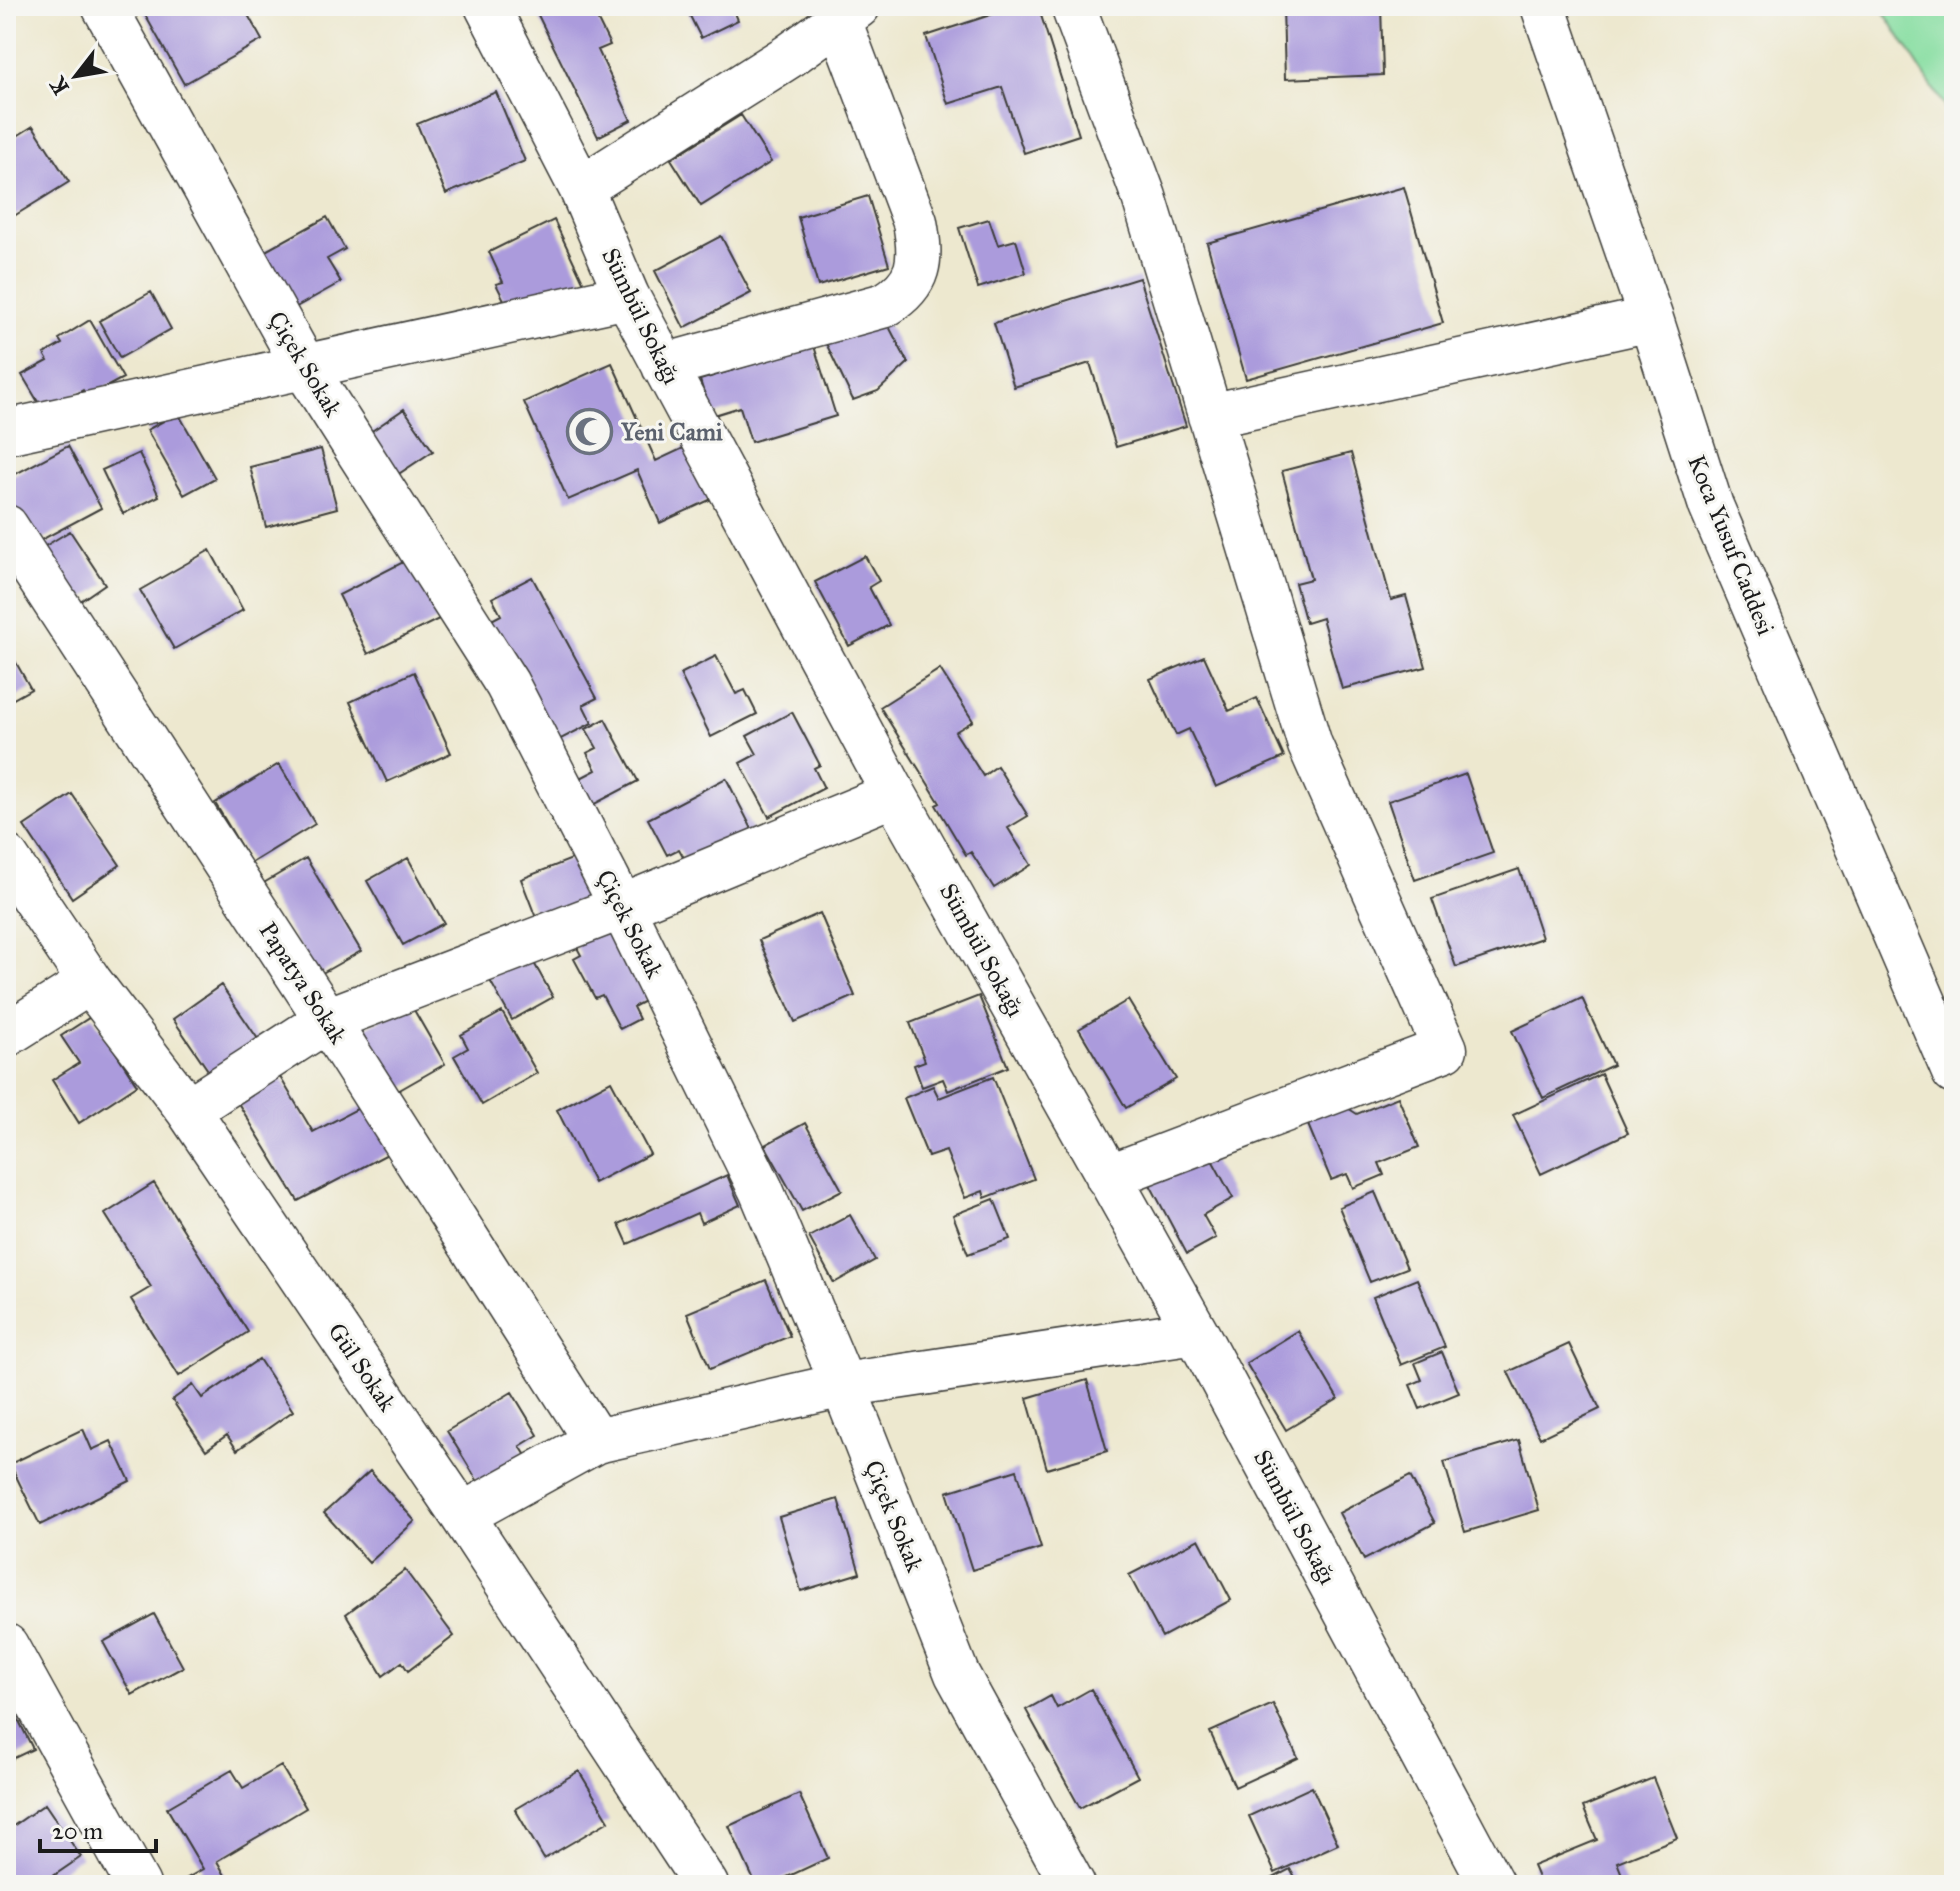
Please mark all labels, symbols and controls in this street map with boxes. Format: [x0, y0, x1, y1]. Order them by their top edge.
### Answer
north arrow [36, 36, 116, 116]
text: K [43, 71, 75, 100]
street label: Sümbül Sokağı [595, 243, 687, 389]
street label: Çiçek Sokak [262, 306, 349, 423]
mosque icon: Yeni Cami [566, 408, 614, 456]
place label: Yeni Cami [620, 417, 723, 447]
street label: Koca Yusuf Caddesi [1681, 451, 1781, 640]
street label: Çiçek Sokak [590, 865, 670, 984]
street label: Sümbül Sokağı [933, 878, 1031, 1022]
street label: Papatya Sokak [253, 917, 354, 1050]
street label: Gül Sokak [322, 1317, 403, 1418]
street label: Sümbül Sokağı [1247, 1445, 1343, 1590]
street label: Çiçek Sokak [858, 1456, 930, 1577]
scale bar [40, 1803, 156, 1853]
text: 20 m [52, 1816, 103, 1846]

